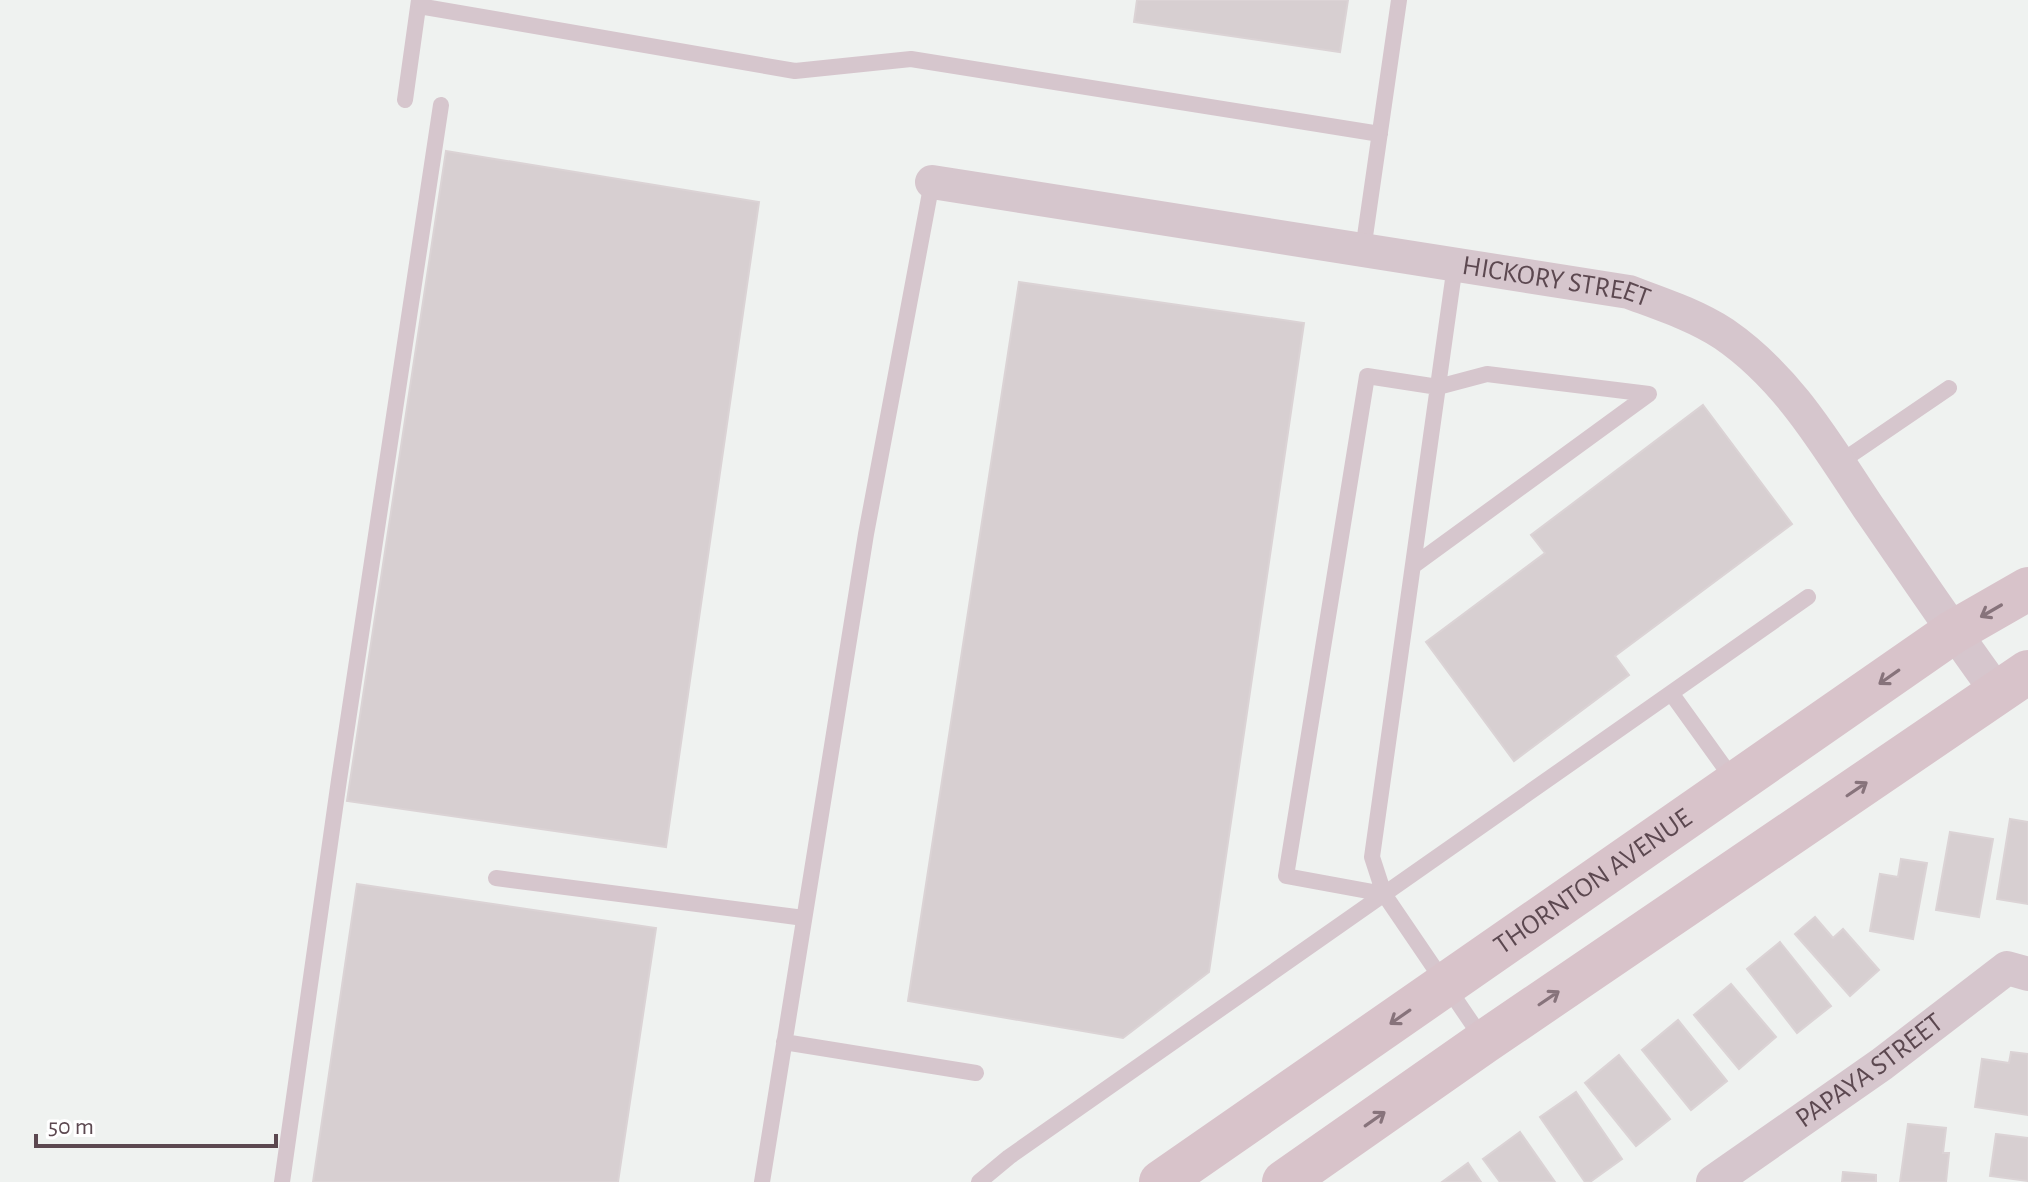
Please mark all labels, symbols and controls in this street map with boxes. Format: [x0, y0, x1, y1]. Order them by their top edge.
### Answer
street label: HICKORY STREET [1460, 252, 1654, 313]
one-way arrow [1980, 603, 2003, 619]
one-way arrow [1879, 669, 1901, 685]
one-way arrow [1845, 781, 1867, 797]
street label: THORNTON AVENUE [1489, 804, 1697, 960]
one-way arrow [1537, 990, 1559, 1006]
street label: PAPAYA STREET [1791, 1008, 1949, 1133]
one-way arrow [1389, 1009, 1411, 1025]
scale bar [36, 1098, 276, 1148]
one-way arrow [1363, 1111, 1385, 1127]
text: 50 m [48, 1115, 94, 1139]

